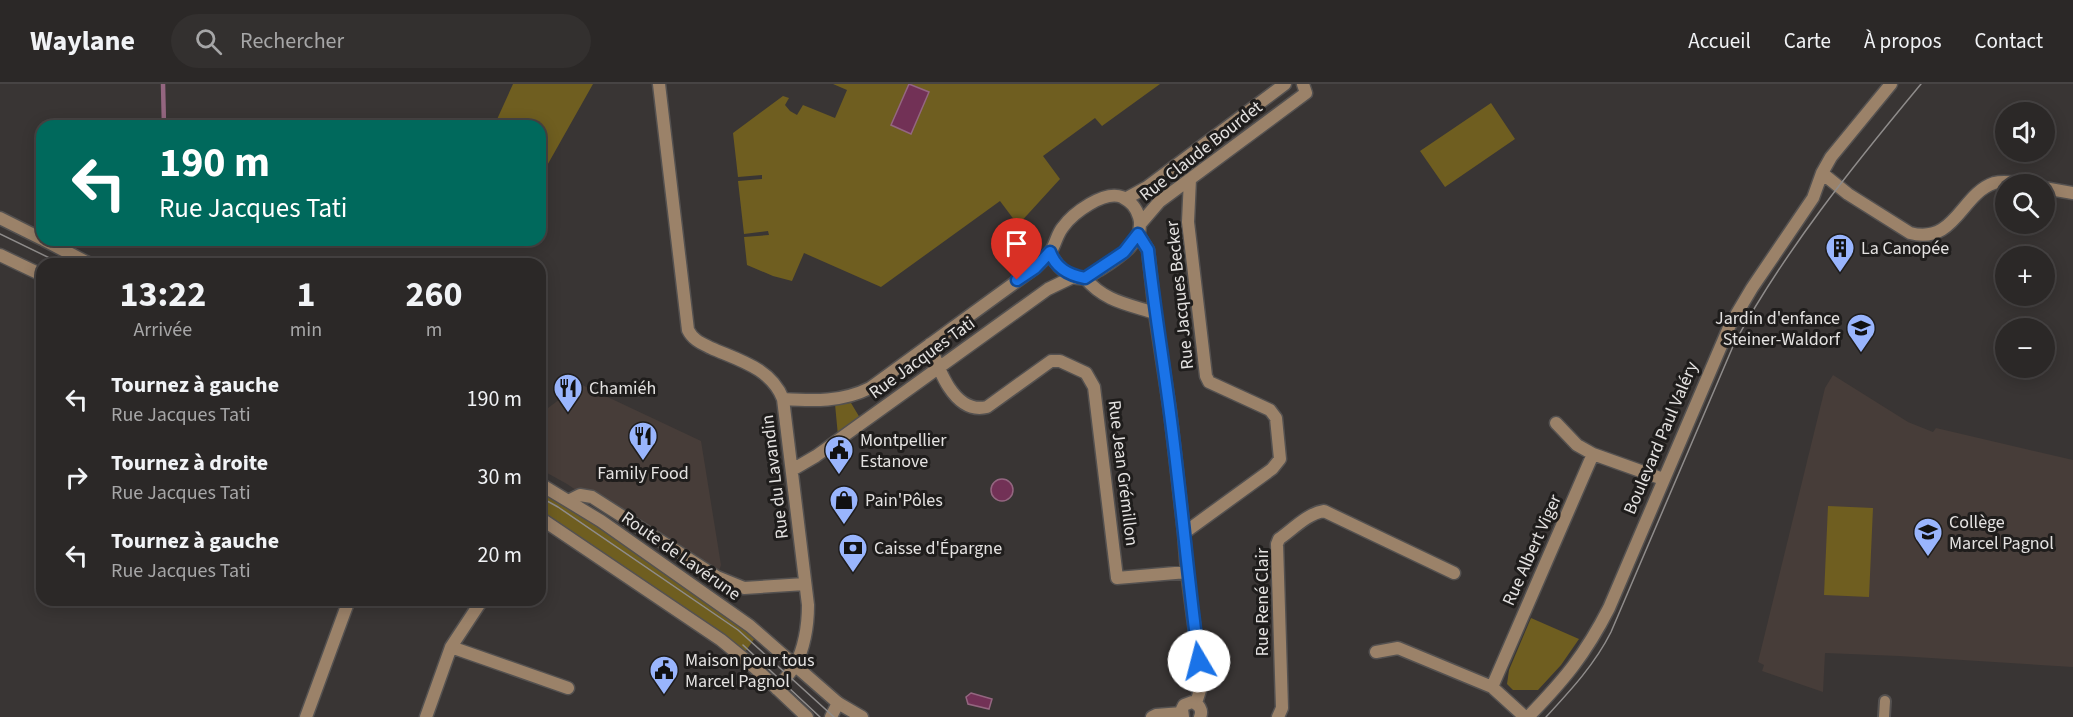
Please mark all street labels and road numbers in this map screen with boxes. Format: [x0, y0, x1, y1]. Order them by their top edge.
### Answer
street label: Rue Claude Bourdet [1134, 95, 1268, 207]
street label: Rue Jacques Becker [1160, 219, 1200, 371]
street label: Rue Jacques Tati [864, 311, 980, 405]
street label: Boulevard Paul Valéry [1618, 357, 1705, 518]
street label: Rue Jean Grémillon [1102, 399, 1144, 547]
street label: Rue du Lavandin [755, 413, 795, 541]
street label: Rue Albert Viger [1496, 490, 1568, 610]
street label: Route de Lavérune [616, 505, 746, 607]
street label: Rue René Clair [1250, 547, 1275, 656]

